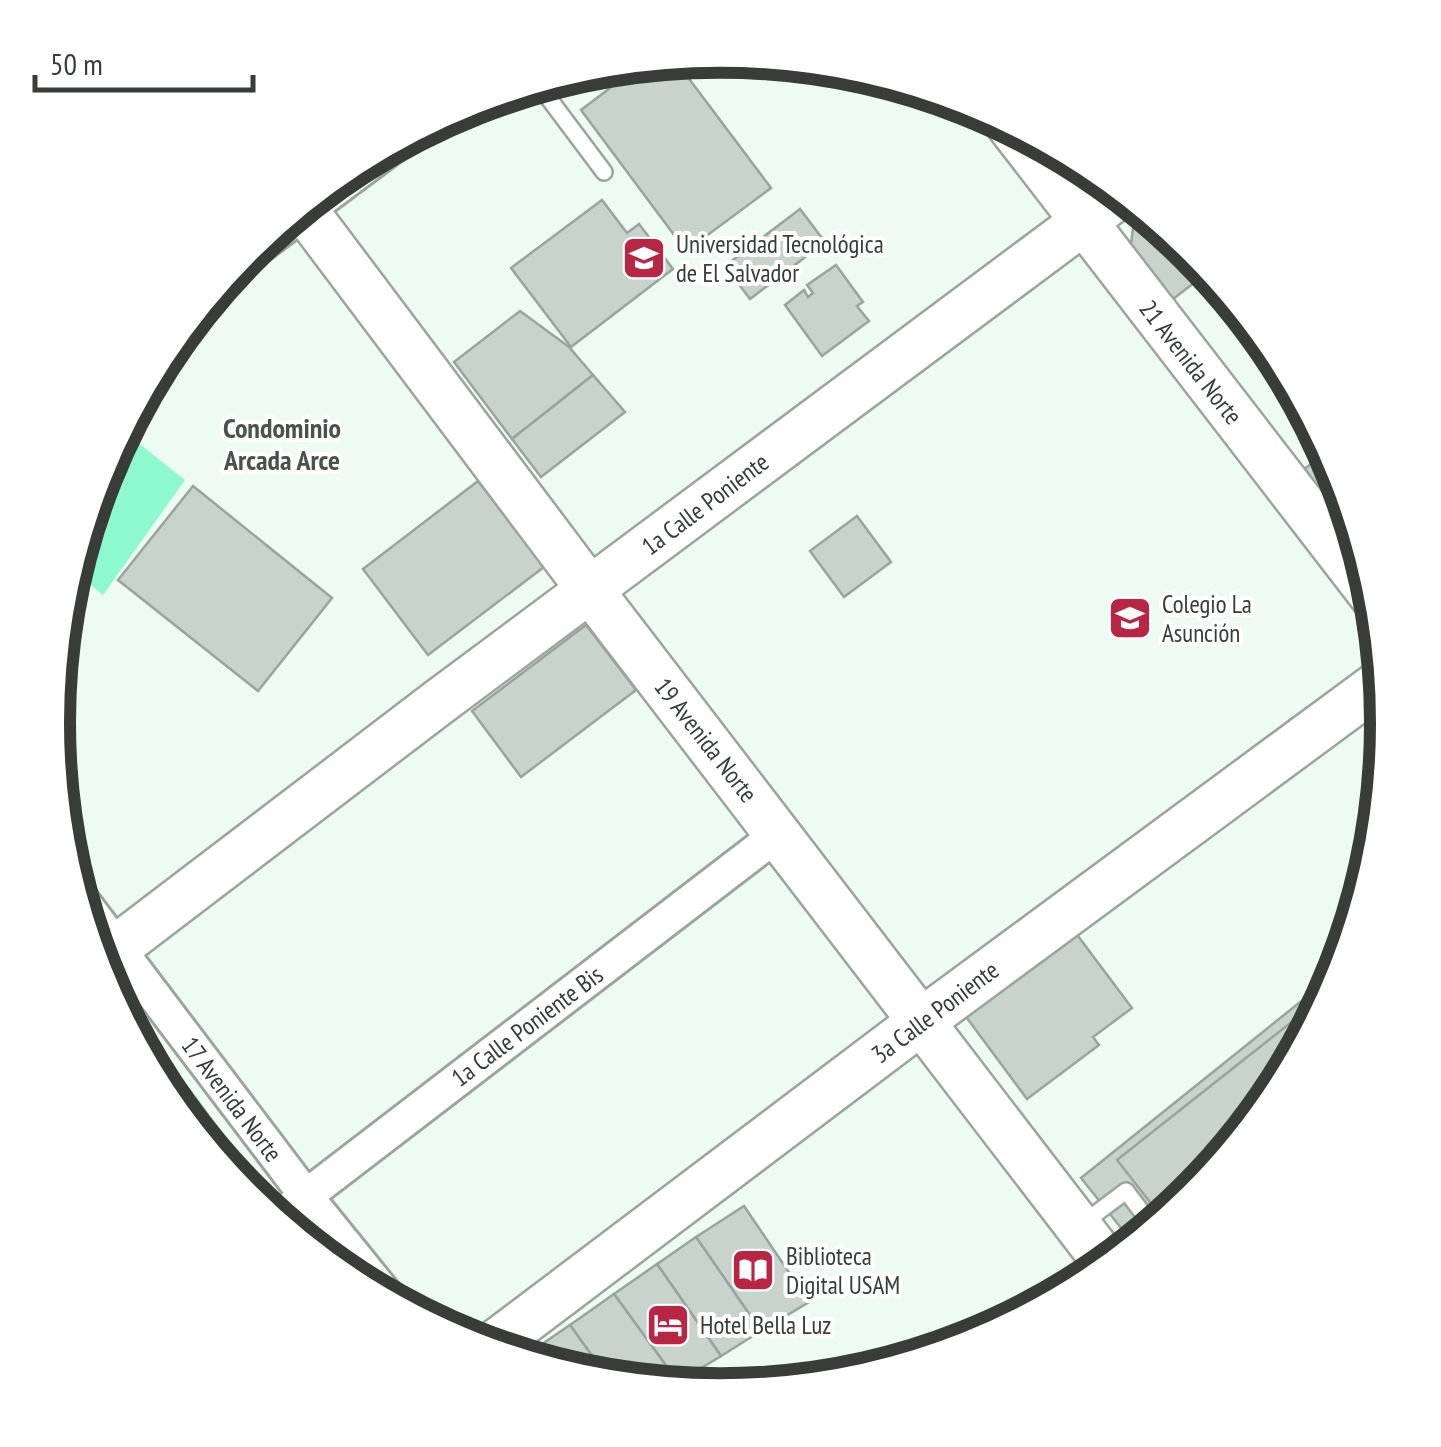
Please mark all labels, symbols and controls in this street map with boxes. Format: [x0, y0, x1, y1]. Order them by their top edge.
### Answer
scale bar [35, 30, 252, 92]
text: 50 m [50, 44, 103, 83]
place label: Universidad Tecnológica de El Salvador [676, 228, 884, 289]
school or university icon: Universidad Tecnológica de El Salvador [621, 235, 667, 281]
street label: 21 Avenida Norte [1132, 293, 1250, 431]
district label: Condominio Arcada Arce [223, 409, 341, 478]
street label: 1a Calle Poniente [635, 446, 775, 562]
place label: Colegio La Asunción [1162, 588, 1252, 649]
school or university icon: Colegio La Asunción [1107, 595, 1153, 641]
street label: 19 Avenida Norte [647, 671, 765, 809]
street label: 3a Calle Poniente [865, 954, 1005, 1070]
street label: 1a Calle Poniente Bis [445, 958, 609, 1094]
street label: 17 Avenida Norte [175, 1030, 289, 1168]
place label: Biblioteca Digital USAM [786, 1240, 900, 1301]
library icon: Biblioteca Digital USAM [730, 1247, 776, 1293]
hotel icon: Hotel Bella Luz [645, 1302, 691, 1348]
place label: Hotel Bella Luz [700, 1309, 831, 1341]

